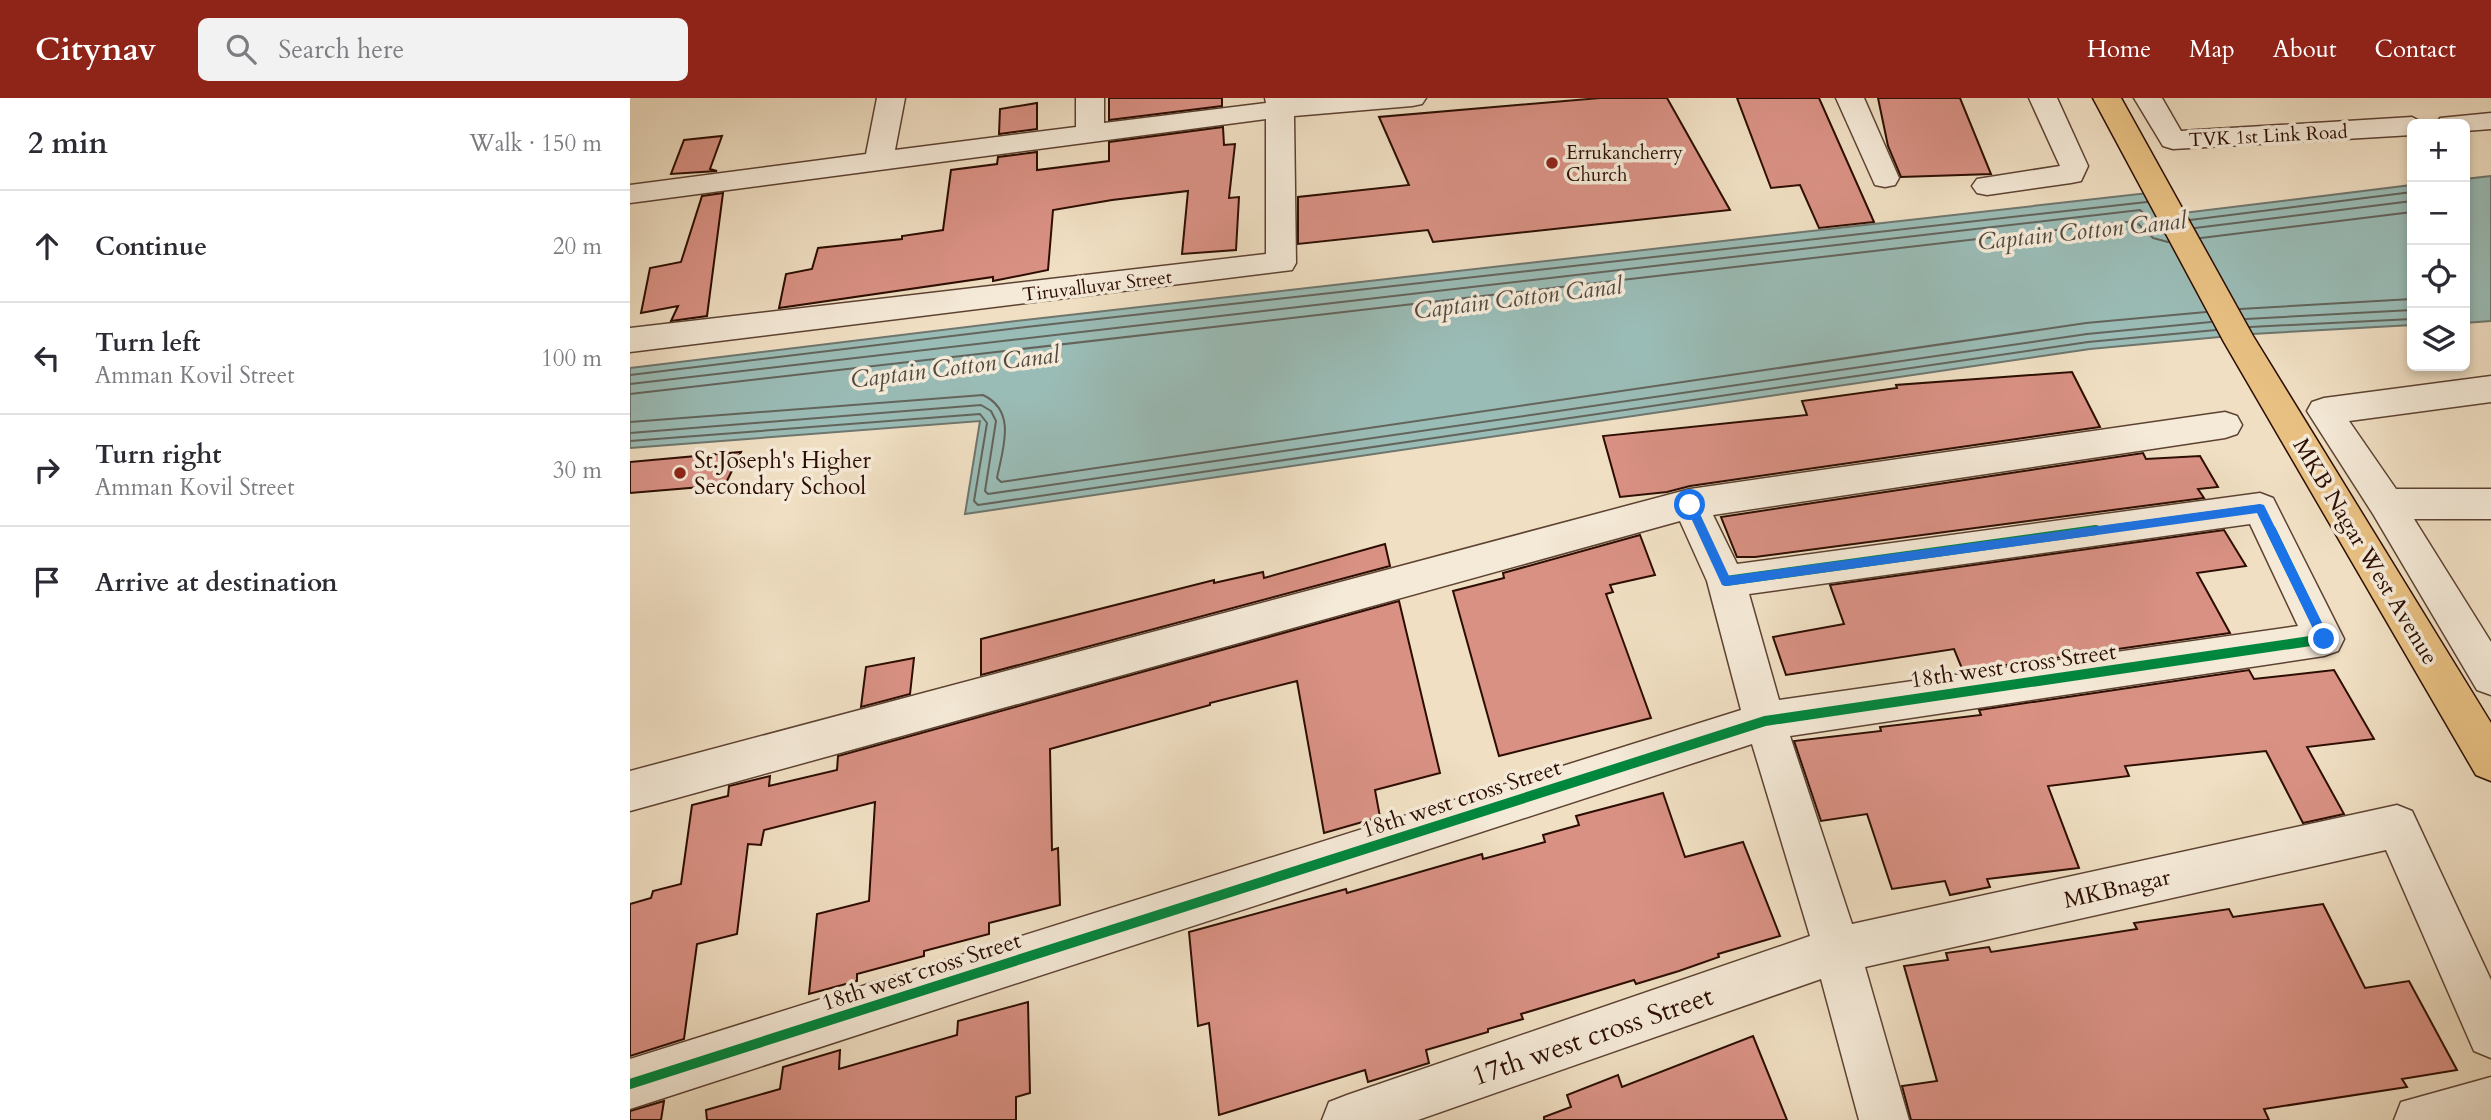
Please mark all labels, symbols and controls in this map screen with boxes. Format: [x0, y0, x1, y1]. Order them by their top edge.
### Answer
search box [198, 18, 688, 81]
text: Citynav [35, 27, 156, 72]
icon: search [222, 30, 260, 68]
text: Search here [278, 32, 404, 67]
text: Home [2087, 33, 2151, 66]
text: Map [2189, 33, 2235, 66]
text: About [2273, 33, 2337, 66]
text: Contact [2375, 33, 2456, 66]
street label: TVK 1st Link Road [2188, 119, 2348, 153]
map controls [2407, 119, 2470, 371]
button: + [2407, 119, 2470, 182]
text: 2 min [28, 123, 108, 164]
text: Walk · 150 m [469, 128, 602, 159]
place label: Errukancherry Church [1566, 140, 1683, 188]
marker: Errukancherry Church [1544, 155, 1560, 171]
button: − [2407, 182, 2470, 245]
water label: Captain Cotton Canal [1976, 204, 2190, 259]
icon: ahead [28, 227, 66, 265]
text: Continue [95, 229, 207, 264]
text: 20 m [553, 231, 602, 262]
button: locate [2407, 245, 2470, 308]
street label: Tiruvalluvar Street [1021, 264, 1173, 308]
water label: Captain Cotton Canal [1412, 269, 1626, 328]
button: layers [2407, 308, 2470, 371]
text: Turn left [95, 325, 200, 360]
water label: Captain Cotton Canal [849, 338, 1063, 397]
icon: left [28, 339, 66, 377]
text: 100 m [541, 343, 602, 374]
text: Amman Kovil Street [95, 360, 294, 391]
street label: MKB Nagar West Avenue [2286, 432, 2446, 670]
text: Turn right [95, 437, 222, 472]
place label: St.Joseph's Higher Secondary School [694, 445, 872, 502]
icon: right [28, 451, 66, 489]
text: 30 m [553, 455, 602, 486]
marker: St.Joseph's Higher Secondary School [672, 465, 688, 481]
text: Amman Kovil Street [95, 472, 294, 503]
route start [1674, 489, 1705, 520]
icon: arrive [28, 563, 66, 601]
text: Arrive at destination [95, 565, 338, 600]
route end [2308, 623, 2339, 654]
street label: 18th west cross Street [1908, 636, 2118, 695]
street label: 18th west cross Street [1358, 752, 1565, 845]
street label: MKBnagar [2061, 861, 2174, 916]
street label: 18th west cross Street [818, 925, 1025, 1018]
street label: 17th west cross Street [1467, 977, 1718, 1095]

